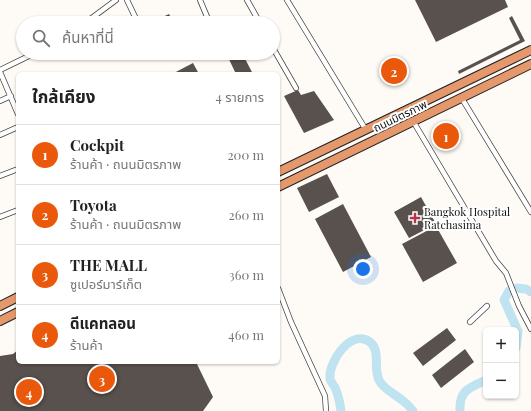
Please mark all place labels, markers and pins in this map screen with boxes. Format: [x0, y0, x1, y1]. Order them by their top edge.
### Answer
pin: 2 [381, 56, 407, 86]
pin: 1 [433, 121, 459, 151]
place label: Bangkok Hospital Ratchasima [424, 204, 510, 232]
marker: Bangkok Hospital Ratchasima [409, 212, 421, 224]
pin: 3 [89, 364, 115, 394]
pin: 4 [16, 377, 42, 407]

